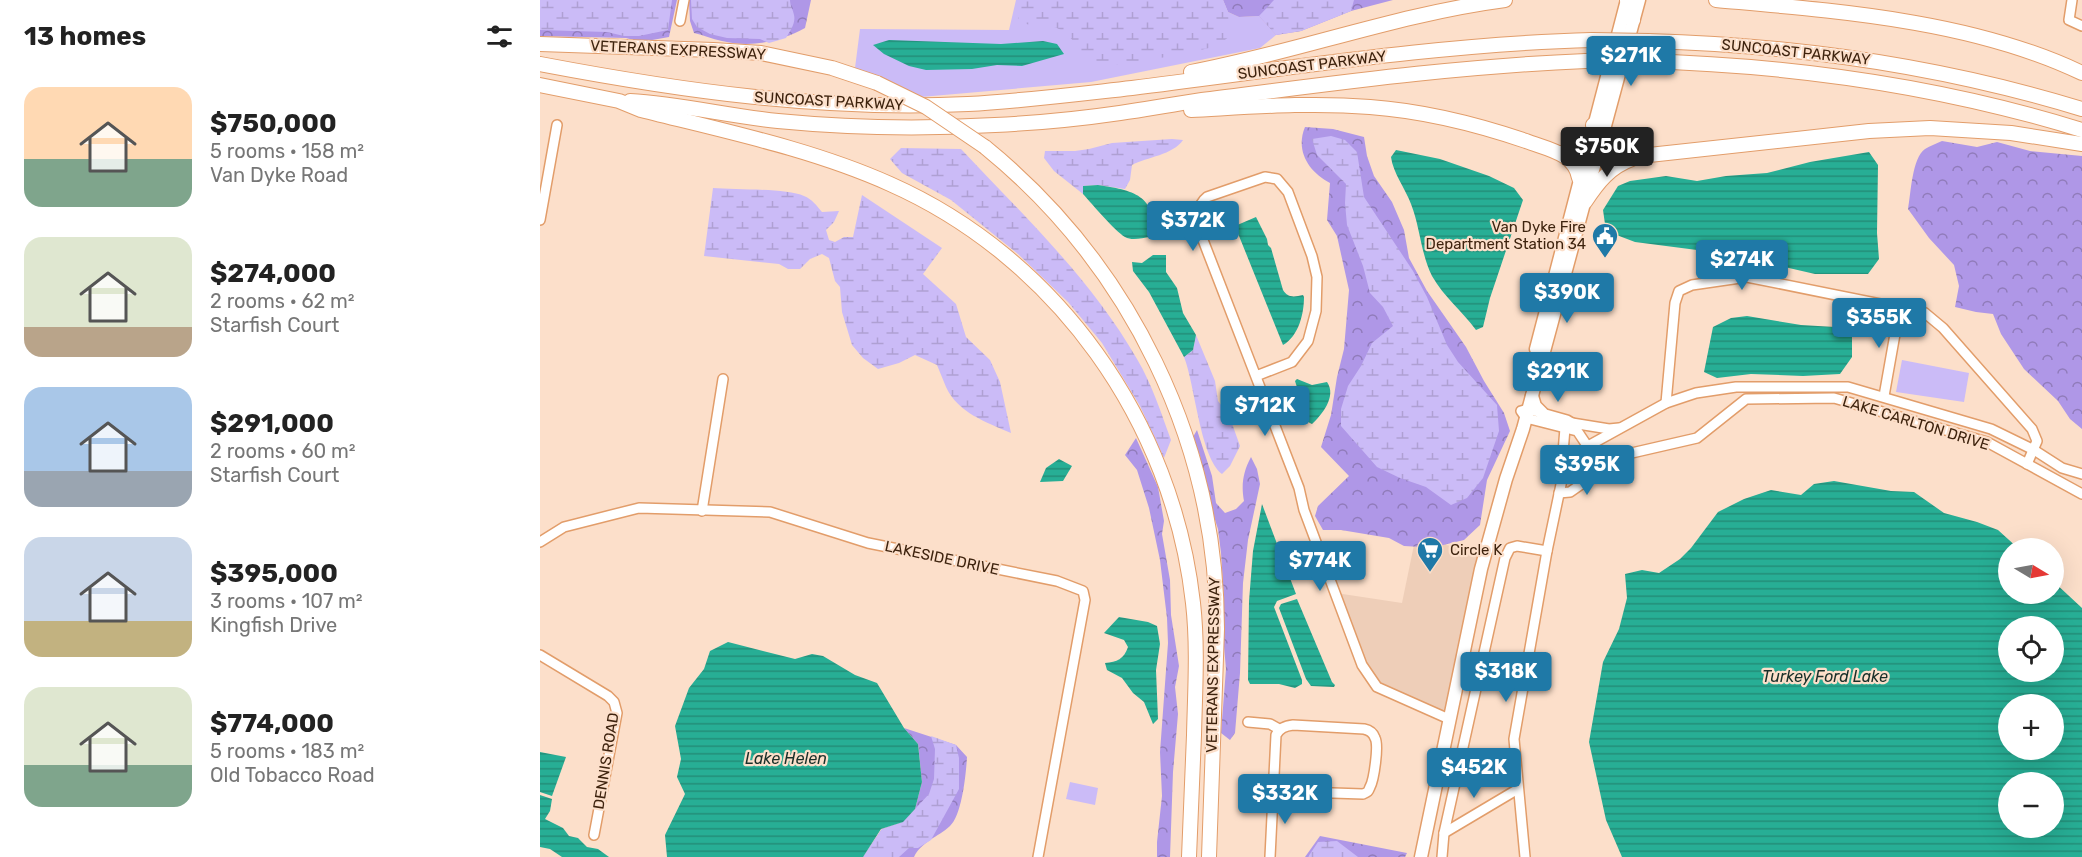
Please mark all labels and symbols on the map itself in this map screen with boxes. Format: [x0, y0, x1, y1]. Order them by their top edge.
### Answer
street label: SUNCOAST PARKWAY [1721, 35, 1872, 69]
street label: VETERANS EXPRESSWAY [590, 36, 767, 64]
pin: $271K [1589, 36, 1673, 87]
street label: SUNCOAST PARKWAY [1237, 47, 1388, 83]
street label: SUNCOAST PARKWAY [754, 88, 904, 114]
pin: $750K [1565, 127, 1649, 178]
pin: $372K [1151, 201, 1235, 252]
place label: Van Dyke Fire Department Station 34 [1426, 218, 1586, 253]
public building icon: Van Dyke Fire Department Station 34 [1590, 221, 1620, 259]
pin: $274K [1700, 240, 1784, 291]
pin: $390K [1525, 273, 1609, 324]
pin: $355K [1837, 298, 1921, 349]
pin: $291K [1516, 352, 1600, 403]
pin: $712K [1223, 386, 1307, 437]
street label: LAKE CARLTON DRIVE [1840, 392, 1992, 454]
pin: $395K [1545, 445, 1629, 496]
supermarket icon: Circle K [1415, 535, 1445, 573]
street label: LAKESIDE DRIVE [883, 537, 1001, 579]
north arrow [1998, 538, 2064, 604]
pin: $774K [1278, 541, 1362, 592]
place label: Circle K [1450, 541, 1502, 559]
street label: VETERANS EXPRESSWAY [1202, 577, 1224, 753]
pin: $318K [1464, 652, 1548, 703]
water label: Turkey Ford Lake [1762, 667, 1888, 686]
street label: DENNIS ROAD [589, 711, 623, 811]
pin: $452K [1432, 748, 1516, 799]
water label: Lake Helen [745, 749, 827, 768]
pin: $332K [1243, 774, 1327, 825]

